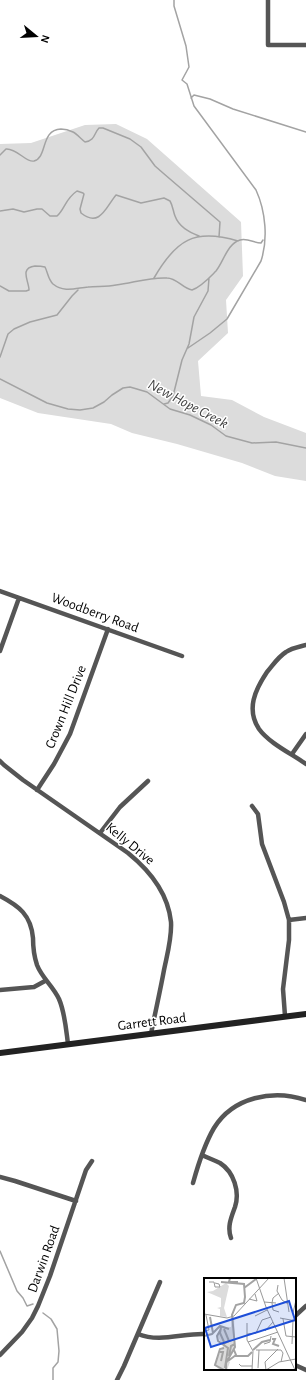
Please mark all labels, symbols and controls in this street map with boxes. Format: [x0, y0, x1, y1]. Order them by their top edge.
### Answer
north arrow [16, 16, 56, 56]
text: N [39, 34, 51, 44]
water label: New Hope Creek [146, 377, 230, 431]
street label: Woodberry Road [49, 591, 141, 635]
street label: Crown Hill Drive [43, 663, 89, 751]
street label: Kelly Drive [103, 820, 157, 868]
street label: Garrett Road [117, 1011, 187, 1033]
street label: Darwin Road [25, 1224, 63, 1294]
inset map [204, 1278, 296, 1370]

